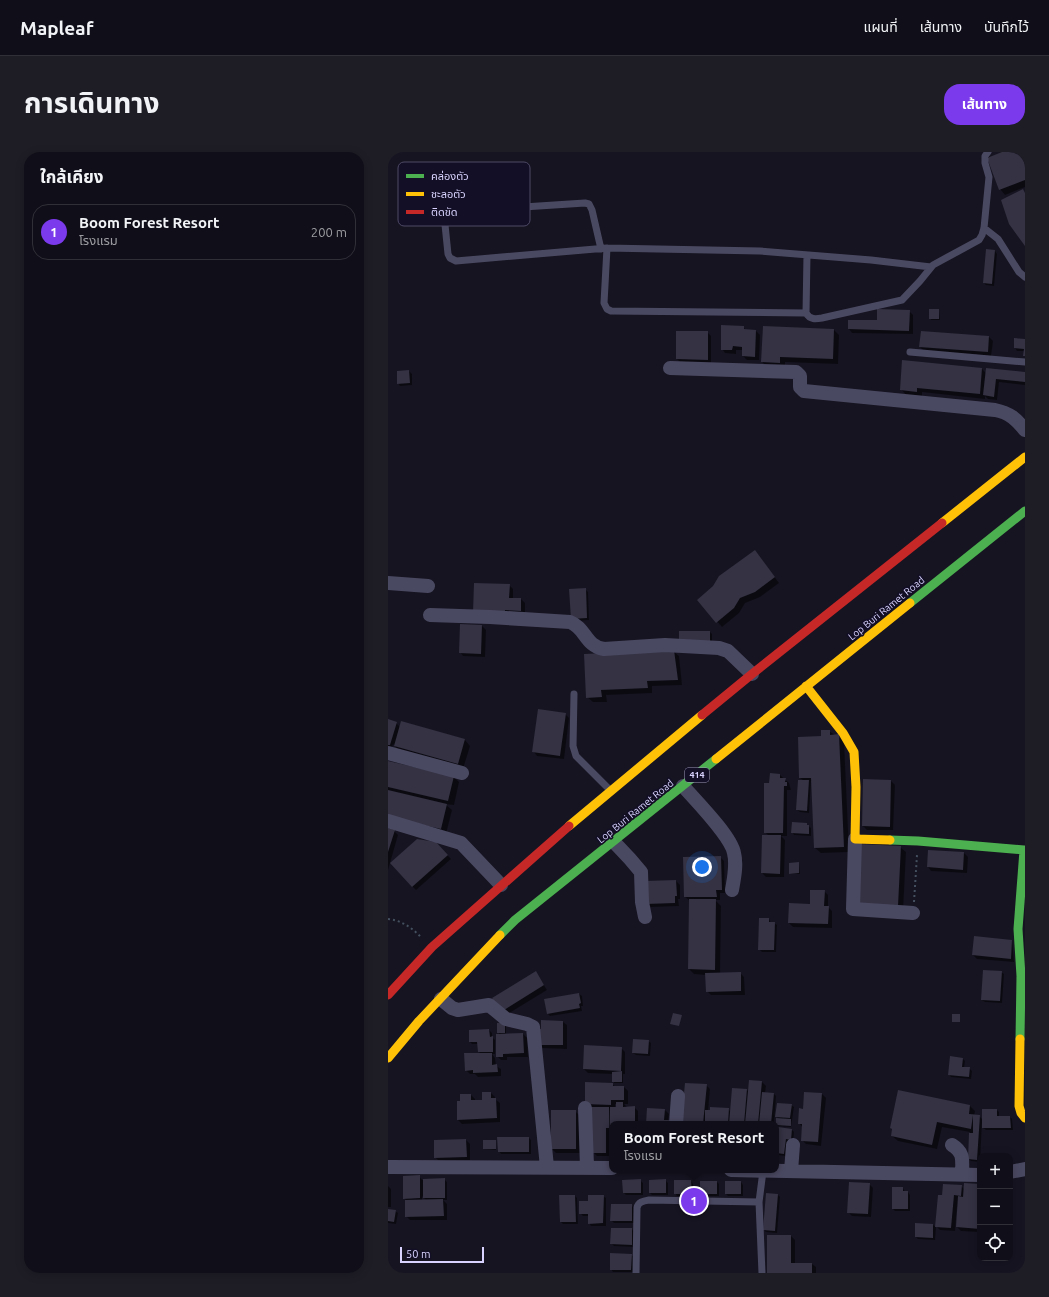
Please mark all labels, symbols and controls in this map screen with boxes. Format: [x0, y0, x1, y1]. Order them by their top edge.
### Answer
text: Mapleaf [20, 17, 93, 39]
text: แผนที่ [864, 19, 898, 35]
text: เส้นทาง [920, 19, 962, 35]
text: บันทึกไว้ [984, 19, 1029, 35]
button: เส้นทาง [944, 84, 1025, 125]
text: การเดินทาง [24, 87, 159, 118]
legend [398, 162, 530, 226]
text: ใกล้เคียง [40, 167, 103, 186]
text: คล่องตัว [431, 170, 469, 182]
text: ชะลอตัว [431, 188, 466, 200]
text: ติดขัด [431, 206, 458, 218]
text: Boom Forest Resort [79, 214, 220, 231]
text: 1 [50, 225, 58, 239]
text: 200 m [311, 225, 347, 239]
text: โรงแรม [79, 233, 118, 247]
street label: Lop Buri Ramet Road [846, 574, 927, 642]
road number: 414 [685, 768, 709, 782]
street label: Lop Buri Ramet Road [595, 777, 676, 845]
your location [692, 857, 712, 877]
popup [609, 1121, 779, 1173]
text: Boom Forest Resort [624, 1129, 764, 1146]
text: โรงแรม [624, 1148, 663, 1162]
map controls [977, 1153, 1013, 1261]
button: + [977, 1153, 1013, 1189]
pin: 1 [681, 1186, 707, 1216]
button: − [977, 1189, 1013, 1225]
button: locate [977, 1225, 1013, 1261]
scale bar [400, 1245, 484, 1264]
text: 50 m [406, 1248, 430, 1260]

